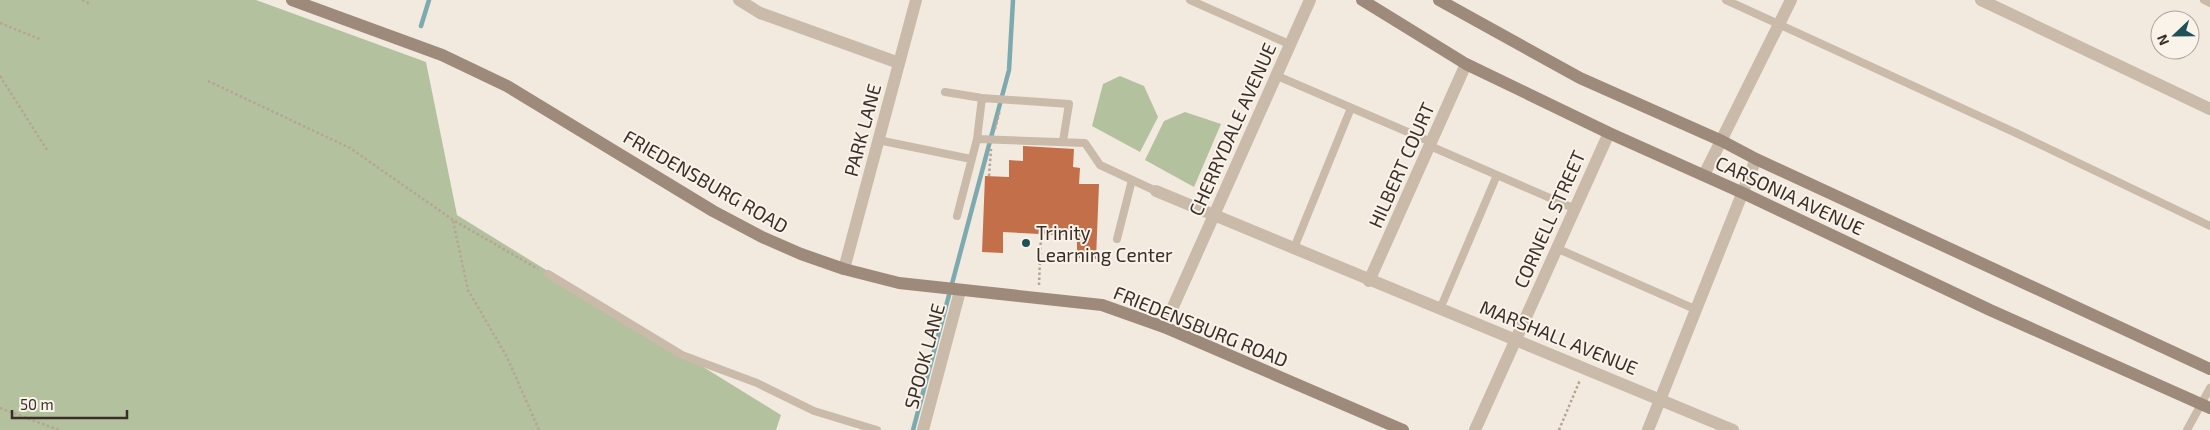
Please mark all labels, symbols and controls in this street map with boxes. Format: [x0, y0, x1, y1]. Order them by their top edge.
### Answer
north arrow [2150, 10, 2200, 60]
text: N [2153, 32, 2172, 48]
street label: CHERRYDALE AVENUE [1183, 39, 1281, 219]
street label: PARK LANE [839, 81, 885, 179]
street label: HILBERT COURT [1363, 99, 1439, 231]
street label: FRIEDENSBURG ROAD [620, 125, 792, 237]
street label: CORNELL STREET [1508, 147, 1590, 291]
street label: CARSONIA AVENUE [1712, 150, 1868, 240]
place label: Trinity Learning Center [1036, 221, 1173, 266]
marker: Trinity Learning Center [1020, 237, 1032, 249]
street label: FRIEDENSBURG ROAD [1110, 280, 1292, 372]
street label: MARSHALL AVENUE [1477, 295, 1641, 379]
street label: SPOOK LANE [899, 301, 949, 411]
scale bar [12, 388, 128, 420]
text: 50 m [20, 395, 54, 413]

